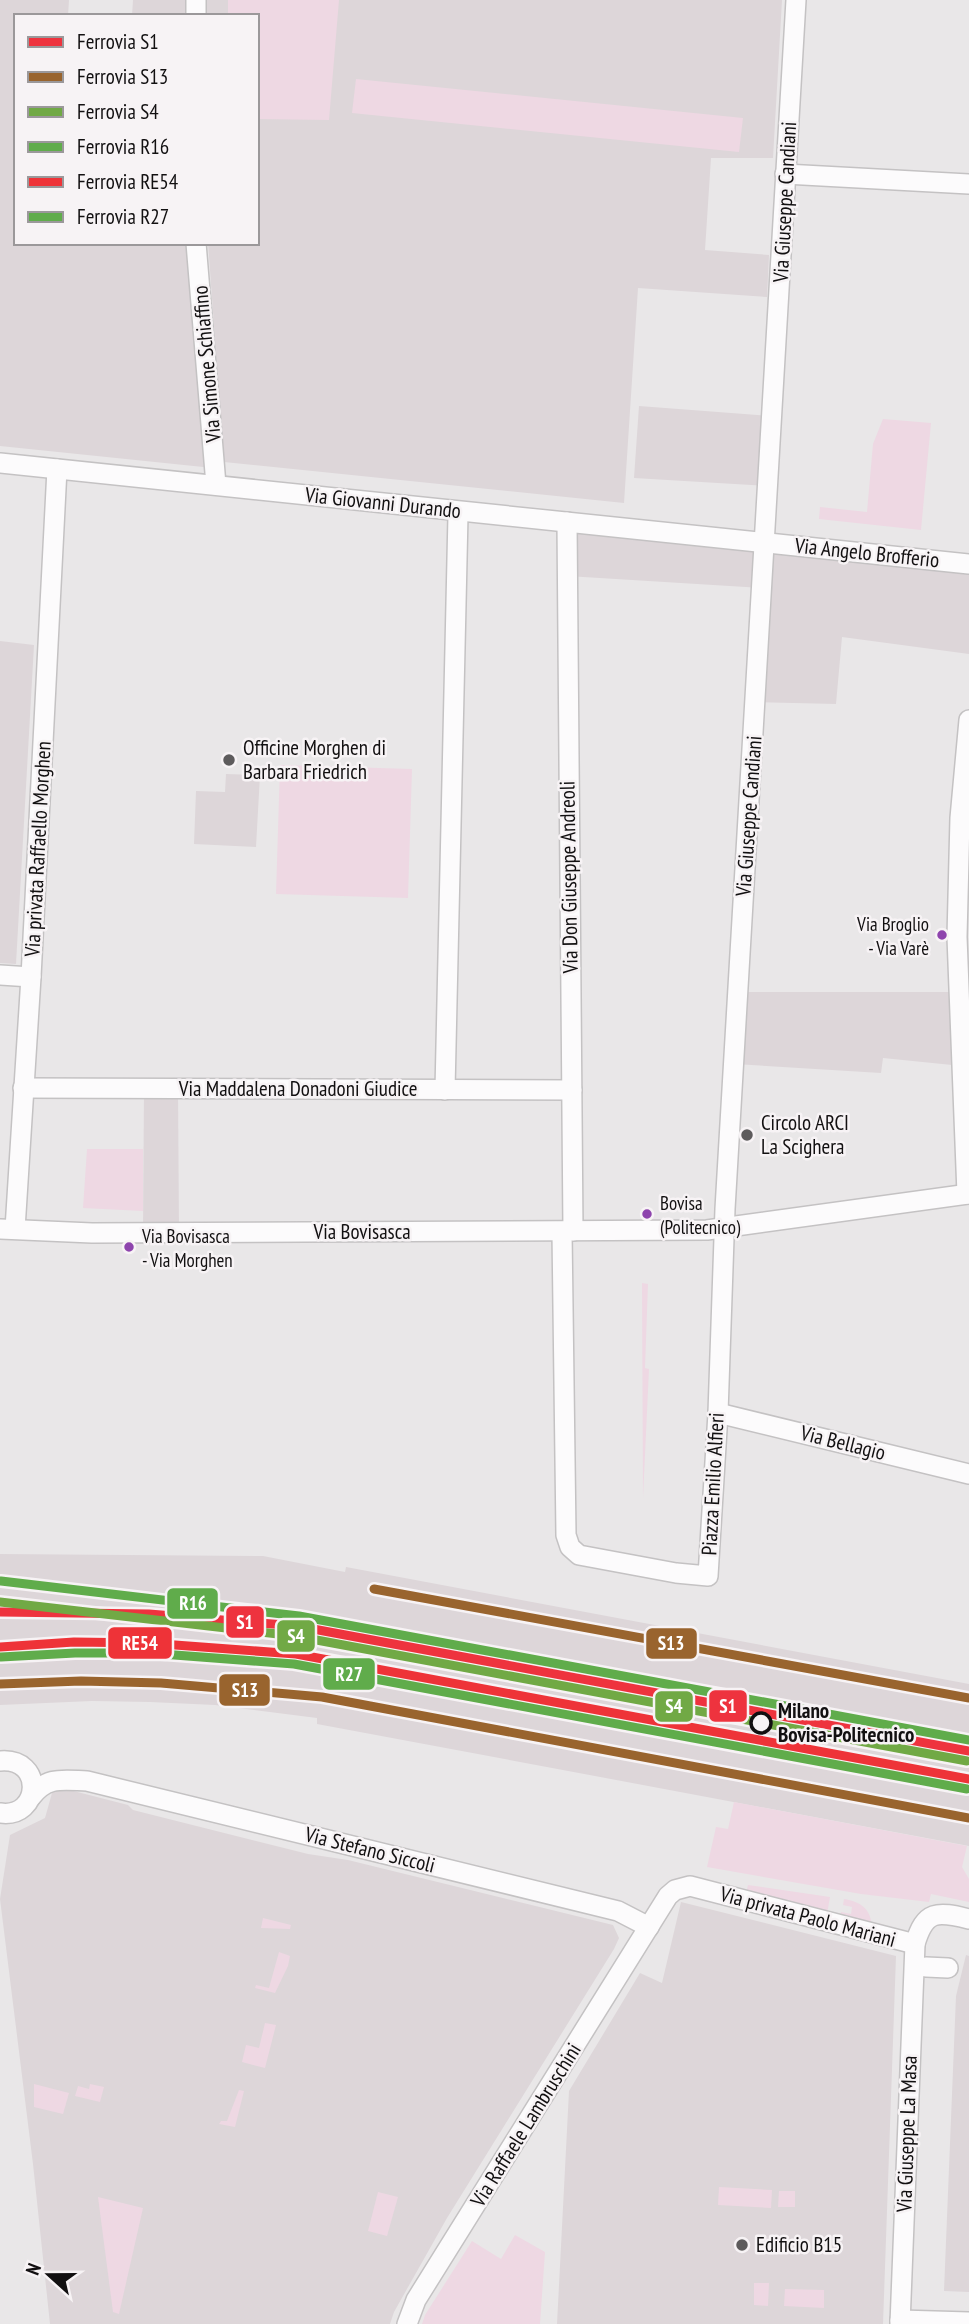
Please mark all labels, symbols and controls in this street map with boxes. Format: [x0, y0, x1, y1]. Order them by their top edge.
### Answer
legend [14, 14, 259, 245]
text: Ferrovia S1 [77, 28, 159, 55]
text: Ferrovia S13 [77, 63, 168, 90]
text: Ferrovia S4 [77, 98, 159, 125]
street label: Via Giuseppe Candiani [767, 121, 802, 284]
text: Ferrovia R16 [77, 133, 169, 160]
text: Ferrovia RE54 [77, 168, 179, 195]
text: Ferrovia R27 [77, 203, 169, 230]
street label: Via Simone Schiaffino [186, 285, 227, 445]
street label: Via Giovanni Durando [303, 481, 462, 524]
street label: Via Angelo Brofferio [793, 531, 941, 574]
place label: Officine Morghen di Barbara Friedrich [243, 734, 386, 785]
street label: Via Giuseppe Candiani [729, 735, 768, 898]
street label: Via privata Raffaello Morghen [18, 741, 57, 958]
marker: Officine Morghen di Barbara Friedrich [221, 752, 237, 768]
street label: Via Don Giuseppe Andreoli [553, 781, 584, 974]
place label: Via Broglio - Via Varè [856, 912, 929, 960]
marker: Via Broglio - Via Varè [935, 928, 949, 942]
street label: Via Maddalena Donadoni Giudice [178, 1075, 417, 1102]
place label: Circolo ARCI La Scighera [761, 1109, 849, 1160]
marker: Circolo ARCI La Scighera [739, 1127, 755, 1143]
place label: Bovisa (Politecnico) [660, 1191, 741, 1239]
marker: Bovisa (Politecnico) [640, 1207, 654, 1221]
street label: Via Bovisasca [312, 1218, 411, 1245]
place label: Via Bovisasca - Via Morghen [141, 1224, 233, 1272]
marker: Via Bovisasca - Via Morghen [122, 1240, 136, 1254]
street label: Piazza Emilio Alfieri [695, 1412, 730, 1556]
street label: Via Bellagio [797, 1419, 888, 1466]
line badge: R16 [166, 1587, 219, 1620]
text: R16 [179, 1591, 207, 1615]
line badge: S1 [225, 1605, 265, 1639]
text: S1 [236, 1610, 254, 1634]
line badge: S4 [276, 1619, 316, 1653]
text: S4 [287, 1624, 305, 1648]
line badge: RE54 [107, 1626, 173, 1660]
line badge: S13 [645, 1627, 698, 1660]
text: RE54 [122, 1631, 158, 1655]
text: S13 [658, 1631, 684, 1655]
line badge: R27 [322, 1657, 376, 1691]
text: R27 [335, 1662, 363, 1686]
line badge: S13 [218, 1673, 271, 1707]
text: S13 [232, 1678, 258, 1702]
line badge: S1 [708, 1689, 748, 1723]
line badge: S4 [654, 1690, 694, 1723]
text: S4 [665, 1694, 683, 1718]
text: S1 [719, 1694, 737, 1718]
place label: Milano Bovisa-Politecnico [778, 1697, 914, 1748]
marker: Milano Bovisa-Politecnico [750, 1712, 772, 1734]
street label: Via Stefano Siccoli [301, 1820, 438, 1879]
street label: Via privata Paolo Mariani [716, 1880, 899, 1953]
street label: Via Raffaele Lambruschini [464, 2038, 587, 2213]
street label: Via Giuseppe La Masa [890, 2055, 923, 2214]
place label: Edificio B15 [756, 2231, 842, 2258]
marker: Edificio B15 [734, 2237, 750, 2253]
north arrow [14, 2240, 84, 2310]
text: N [20, 2260, 46, 2278]

